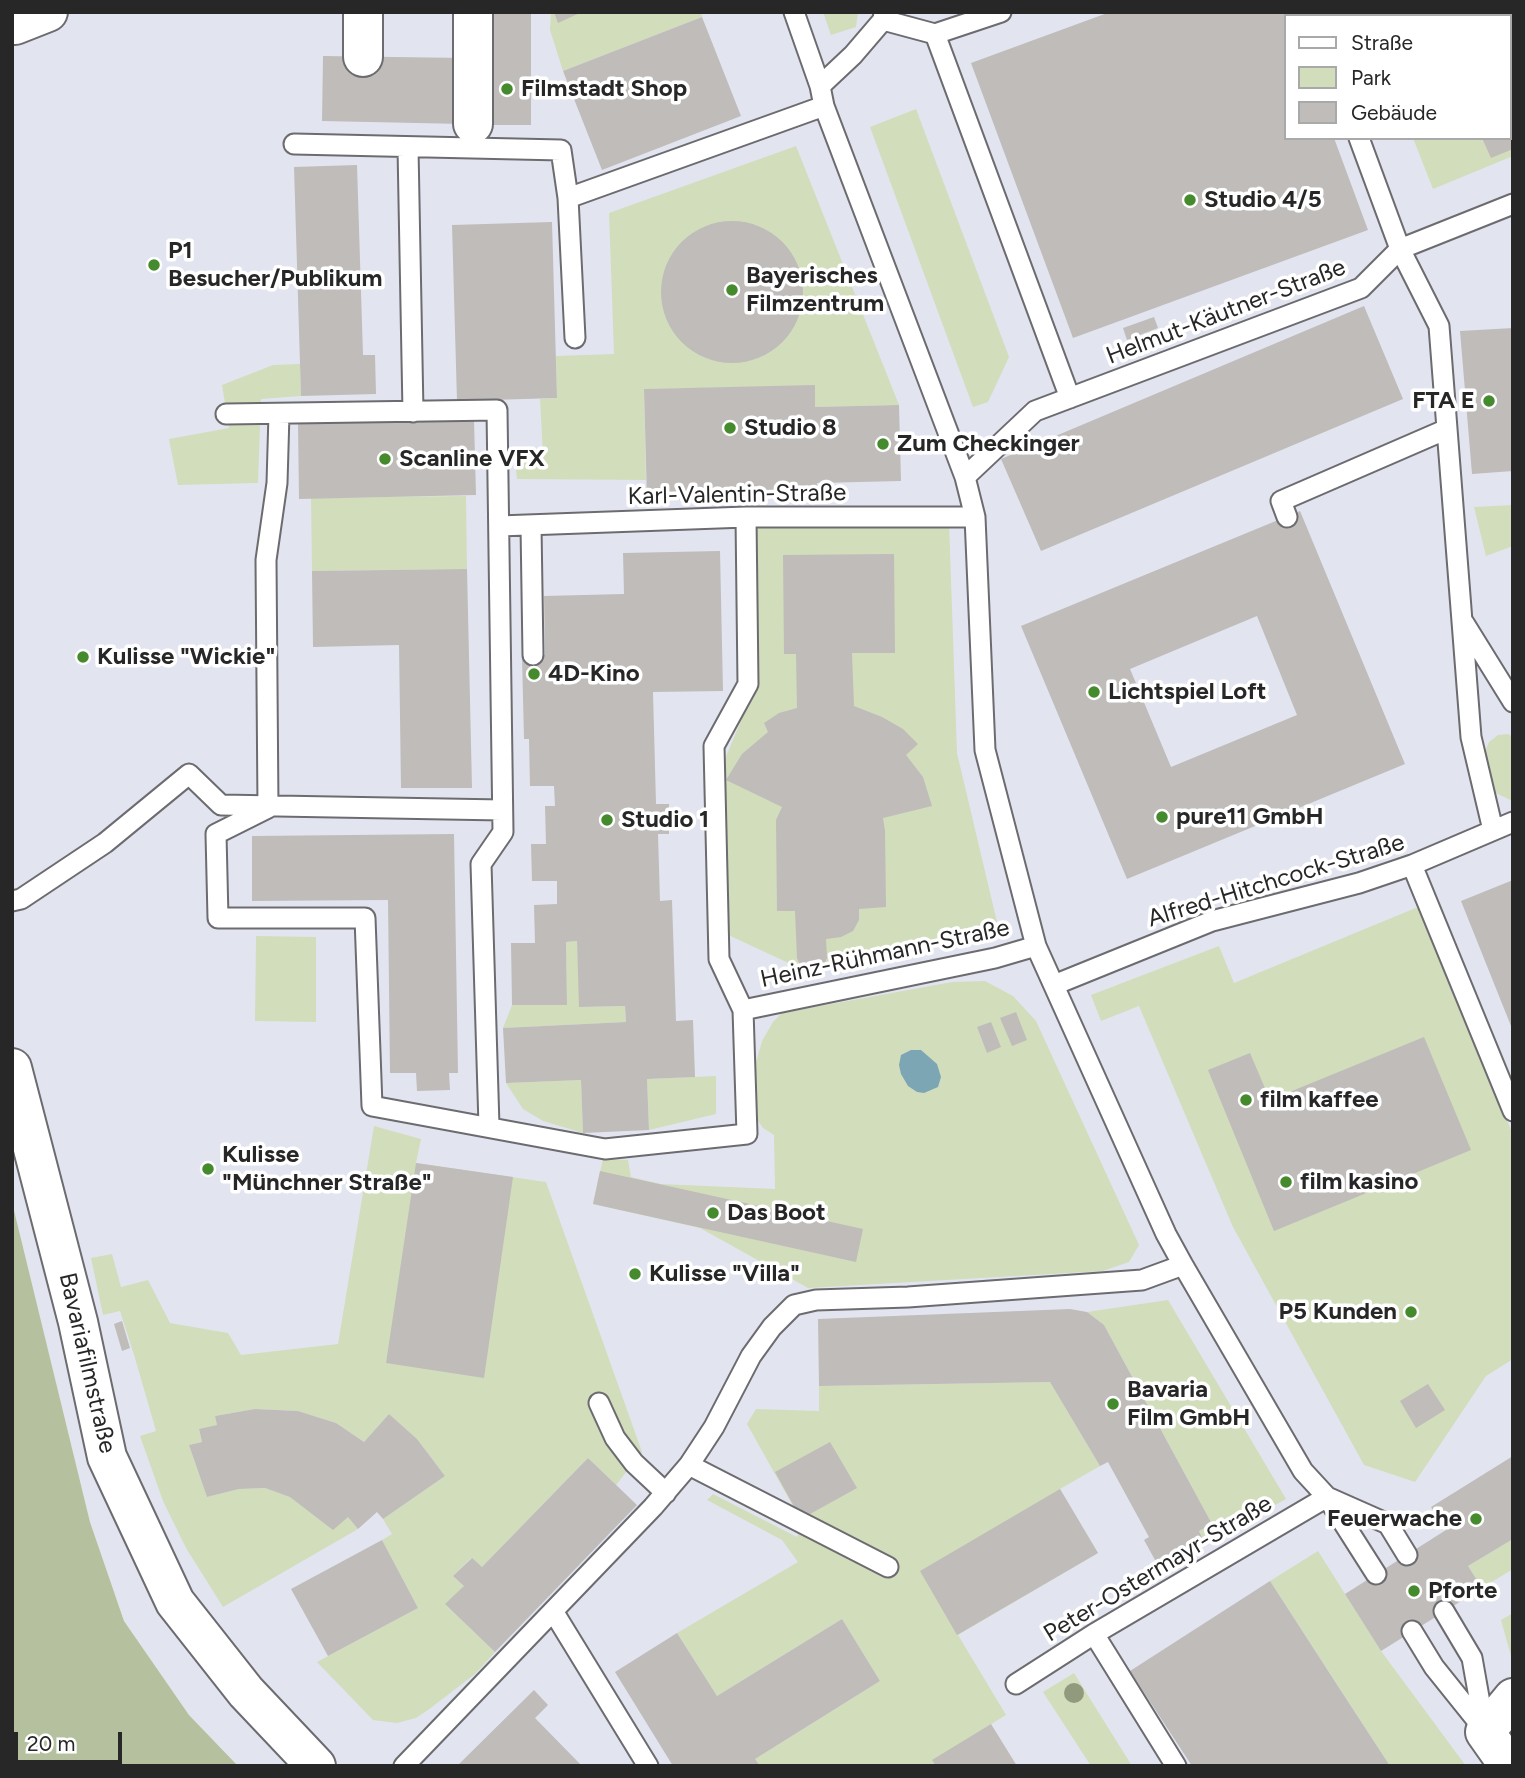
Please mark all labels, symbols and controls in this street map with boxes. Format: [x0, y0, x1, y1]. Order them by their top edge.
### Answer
legend [1284, 14, 1511, 140]
text: Straße [1351, 30, 1413, 55]
text: Park [1351, 65, 1391, 90]
place label: Filmstadt Shop [521, 75, 687, 103]
marker: Filmstadt Shop [499, 81, 515, 97]
text: Gebäude [1351, 100, 1437, 125]
place label: Studio 4/5 [1204, 186, 1322, 214]
marker: Studio 4/5 [1182, 192, 1198, 208]
place label: P1 Besucher/Publikum [168, 237, 382, 293]
street label: Helmut-Käutner-Straße [1102, 253, 1350, 371]
marker: P1 Besucher/Publikum [146, 257, 162, 273]
place label: Bayerisches Filmzentrum [746, 262, 884, 318]
marker: Bayerisches Filmzentrum [724, 282, 740, 298]
place label: FTA E [1412, 387, 1475, 415]
marker: FTA E [1481, 393, 1497, 409]
place label: Studio 8 [744, 414, 837, 442]
marker: Studio 8 [722, 420, 738, 436]
place label: Zum Checkinger [897, 430, 1080, 458]
marker: Zum Checkinger [875, 436, 891, 452]
place label: Scanline VFX [399, 445, 545, 473]
marker: Scanline VFX [377, 451, 393, 467]
street label: Karl-Valentin-Straße [627, 479, 847, 511]
place label: Kulisse "Wickie" [97, 643, 275, 671]
marker: Kulisse "Wickie" [75, 649, 91, 665]
place label: 4D-Kino [548, 660, 640, 688]
marker: 4D-Kino [526, 666, 542, 682]
place label: Lichtspiel Loft [1108, 678, 1266, 706]
marker: Lichtspiel Loft [1086, 684, 1102, 700]
place label: pure11 GmbH [1176, 803, 1323, 831]
place label: Studio 1 [621, 806, 709, 834]
marker: pure11 GmbH [1154, 809, 1170, 825]
marker: Studio 1 [599, 812, 615, 828]
street label: Alfred-Hitchcock-Straße [1144, 828, 1408, 934]
street label: Heinz-Rühmann-Straße [758, 914, 1012, 994]
place label: film kaffee [1260, 1086, 1379, 1114]
marker: film kaffee [1238, 1092, 1254, 1108]
place label: Kulisse "Münchner Straße" [222, 1141, 432, 1197]
marker: Kulisse "Münchner Straße" [200, 1161, 216, 1177]
place label: film kasino [1300, 1168, 1418, 1196]
marker: film kasino [1278, 1174, 1294, 1190]
place label: Das Boot [727, 1199, 826, 1227]
marker: Das Boot [705, 1205, 721, 1221]
place label: Kulisse "Villa" [649, 1260, 800, 1288]
marker: Kulisse "Villa" [627, 1266, 643, 1282]
street label: Bavariafilmstraße [52, 1270, 122, 1456]
place label: P5 Kunden [1279, 1298, 1397, 1326]
marker: P5 Kunden [1403, 1304, 1419, 1320]
place label: Bavaria Film GmbH [1127, 1376, 1250, 1432]
marker: Bavaria Film GmbH [1105, 1396, 1121, 1412]
street label: Peter-Ostermayr-Straße [1039, 1489, 1277, 1649]
place label: Feuerwache [1327, 1505, 1462, 1533]
marker: Feuerwache [1468, 1511, 1484, 1527]
place label: Pforte [1428, 1577, 1497, 1605]
marker: Pforte [1406, 1583, 1422, 1599]
scale bar [18, 1718, 126, 1762]
text: 20 m [27, 1731, 75, 1756]

